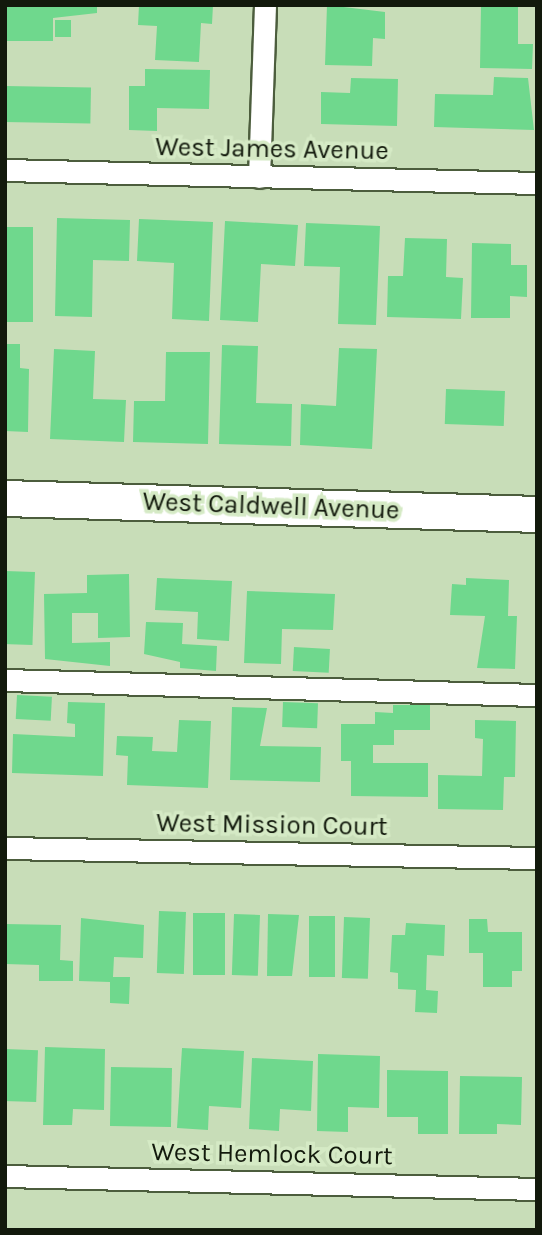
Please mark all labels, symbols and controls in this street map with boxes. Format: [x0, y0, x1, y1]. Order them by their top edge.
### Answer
street label: West James Avenue [155, 131, 389, 167]
street label: West Caldwell Avenue [142, 486, 400, 526]
street label: West Mission Court [156, 807, 388, 843]
street label: West Hemlock Court [151, 1136, 393, 1172]

